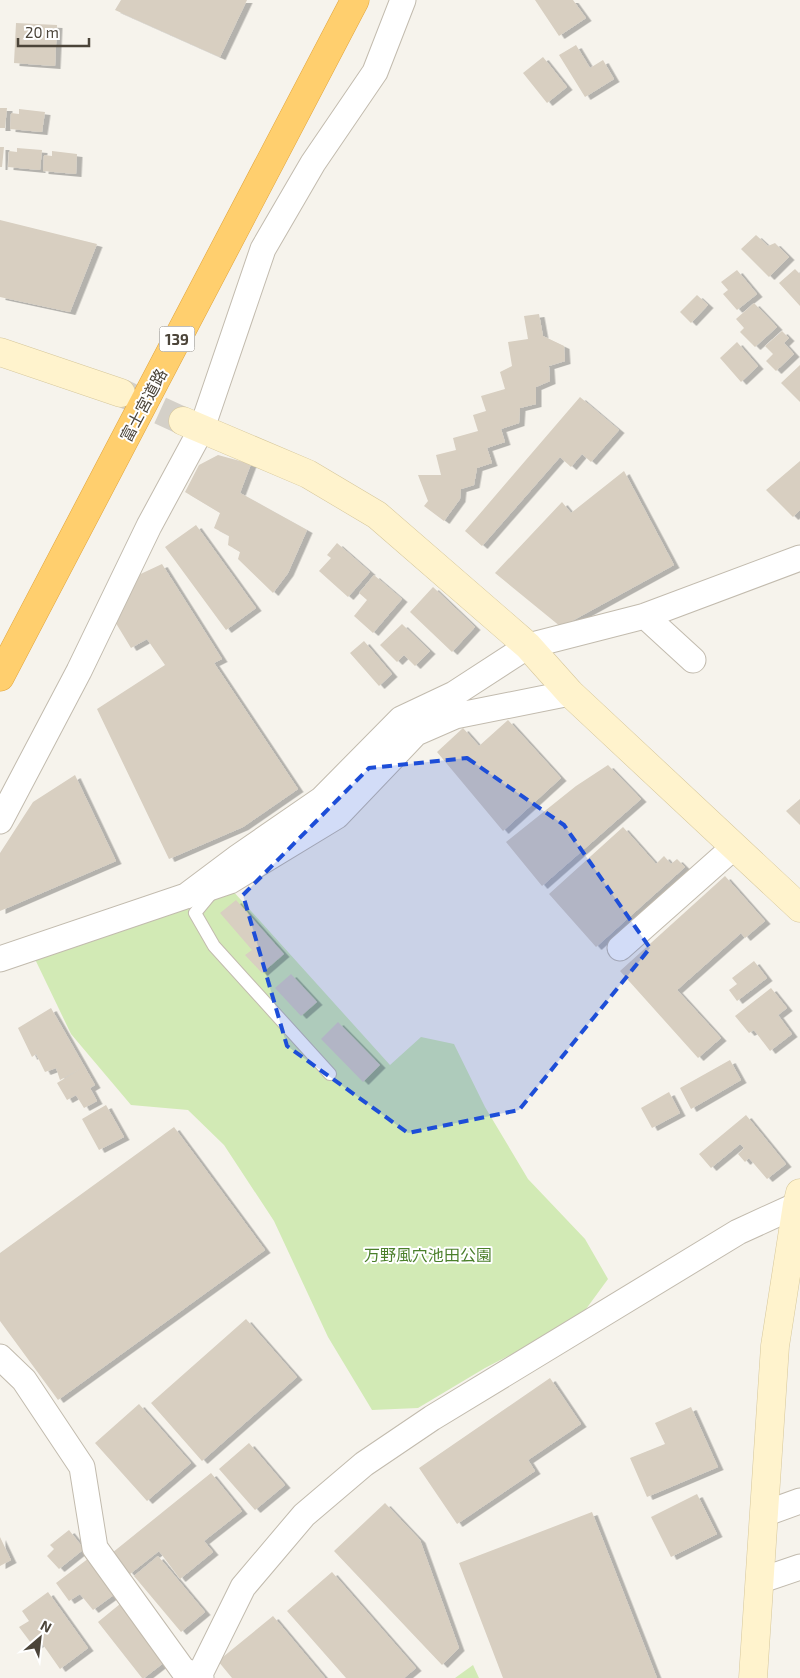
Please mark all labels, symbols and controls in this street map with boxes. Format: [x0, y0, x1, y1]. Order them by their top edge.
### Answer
scale bar [18, 15, 89, 47]
text: 20 m [25, 23, 59, 41]
road number: 139 [160, 326, 194, 352]
street label: 富士宮道路 [116, 365, 170, 445]
park label: 万野風穴池田公園 [364, 1245, 492, 1264]
north arrow [15, 1613, 65, 1663]
text: N [38, 1616, 55, 1636]

